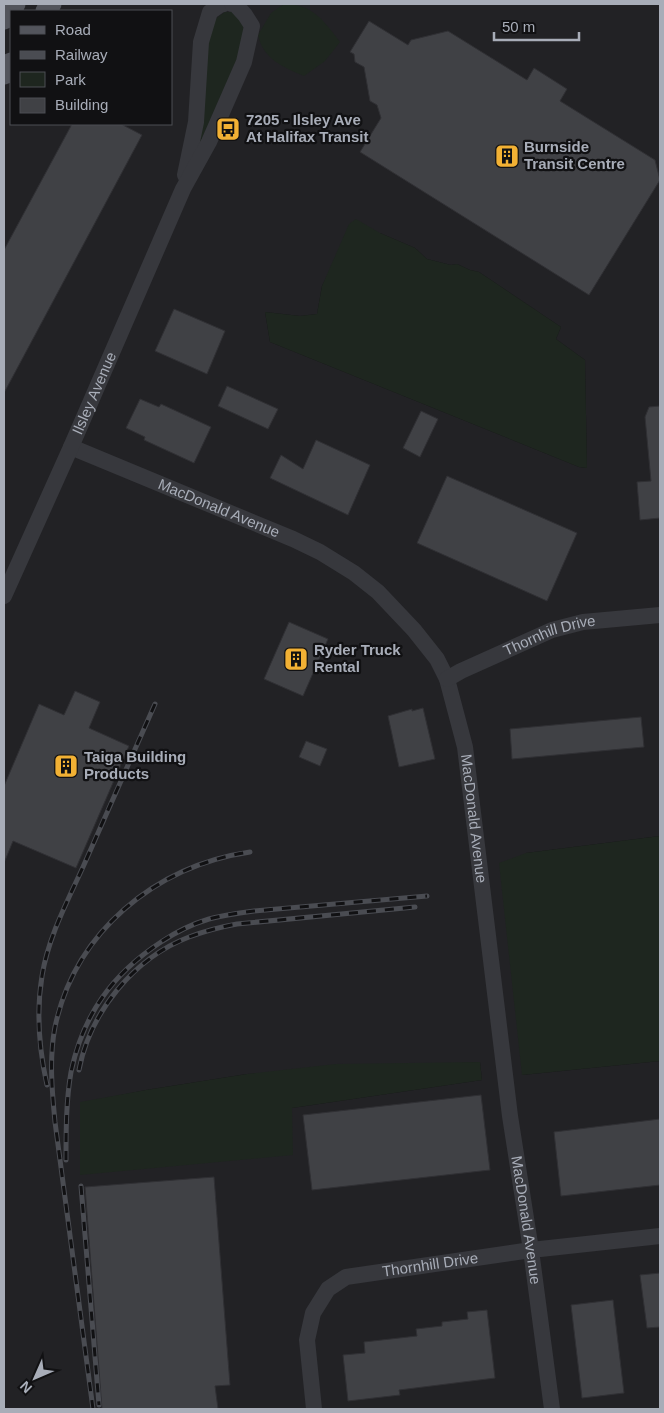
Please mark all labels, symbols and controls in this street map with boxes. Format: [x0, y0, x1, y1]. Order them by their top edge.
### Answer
legend [10, 10, 172, 125]
scale bar [494, 10, 579, 42]
text: 50 m [502, 18, 535, 35]
text: Road [55, 21, 91, 38]
text: Railway [55, 46, 108, 63]
text: Park [55, 71, 86, 88]
text: Building [55, 96, 108, 113]
place label: 7205 - Ilsley Ave At Halifax Transit [246, 111, 369, 145]
bus stop icon: 7205 - Ilsley Ave At Halifax Transit [215, 116, 241, 142]
place label: Burnside Transit Centre [524, 138, 625, 172]
building icon: Burnside Transit Centre [494, 143, 520, 169]
street label: Ilsley Avenue [69, 349, 119, 437]
street label: MacDonald Avenue [156, 475, 282, 541]
street label: Thornhill Drive [501, 612, 596, 659]
place label: Ryder Truck Rental [314, 641, 401, 675]
building icon: Ryder Truck Rental [283, 646, 309, 672]
place label: Taiga Building Products [84, 748, 186, 782]
building icon: Taiga Building Products [53, 753, 79, 779]
street label: MacDonald Avenue [458, 753, 491, 884]
street label: MacDonald Avenue [508, 1155, 544, 1285]
street label: Thornhill Drive [381, 1249, 479, 1280]
north arrow [10, 1353, 60, 1403]
text: N [17, 1378, 35, 1396]

